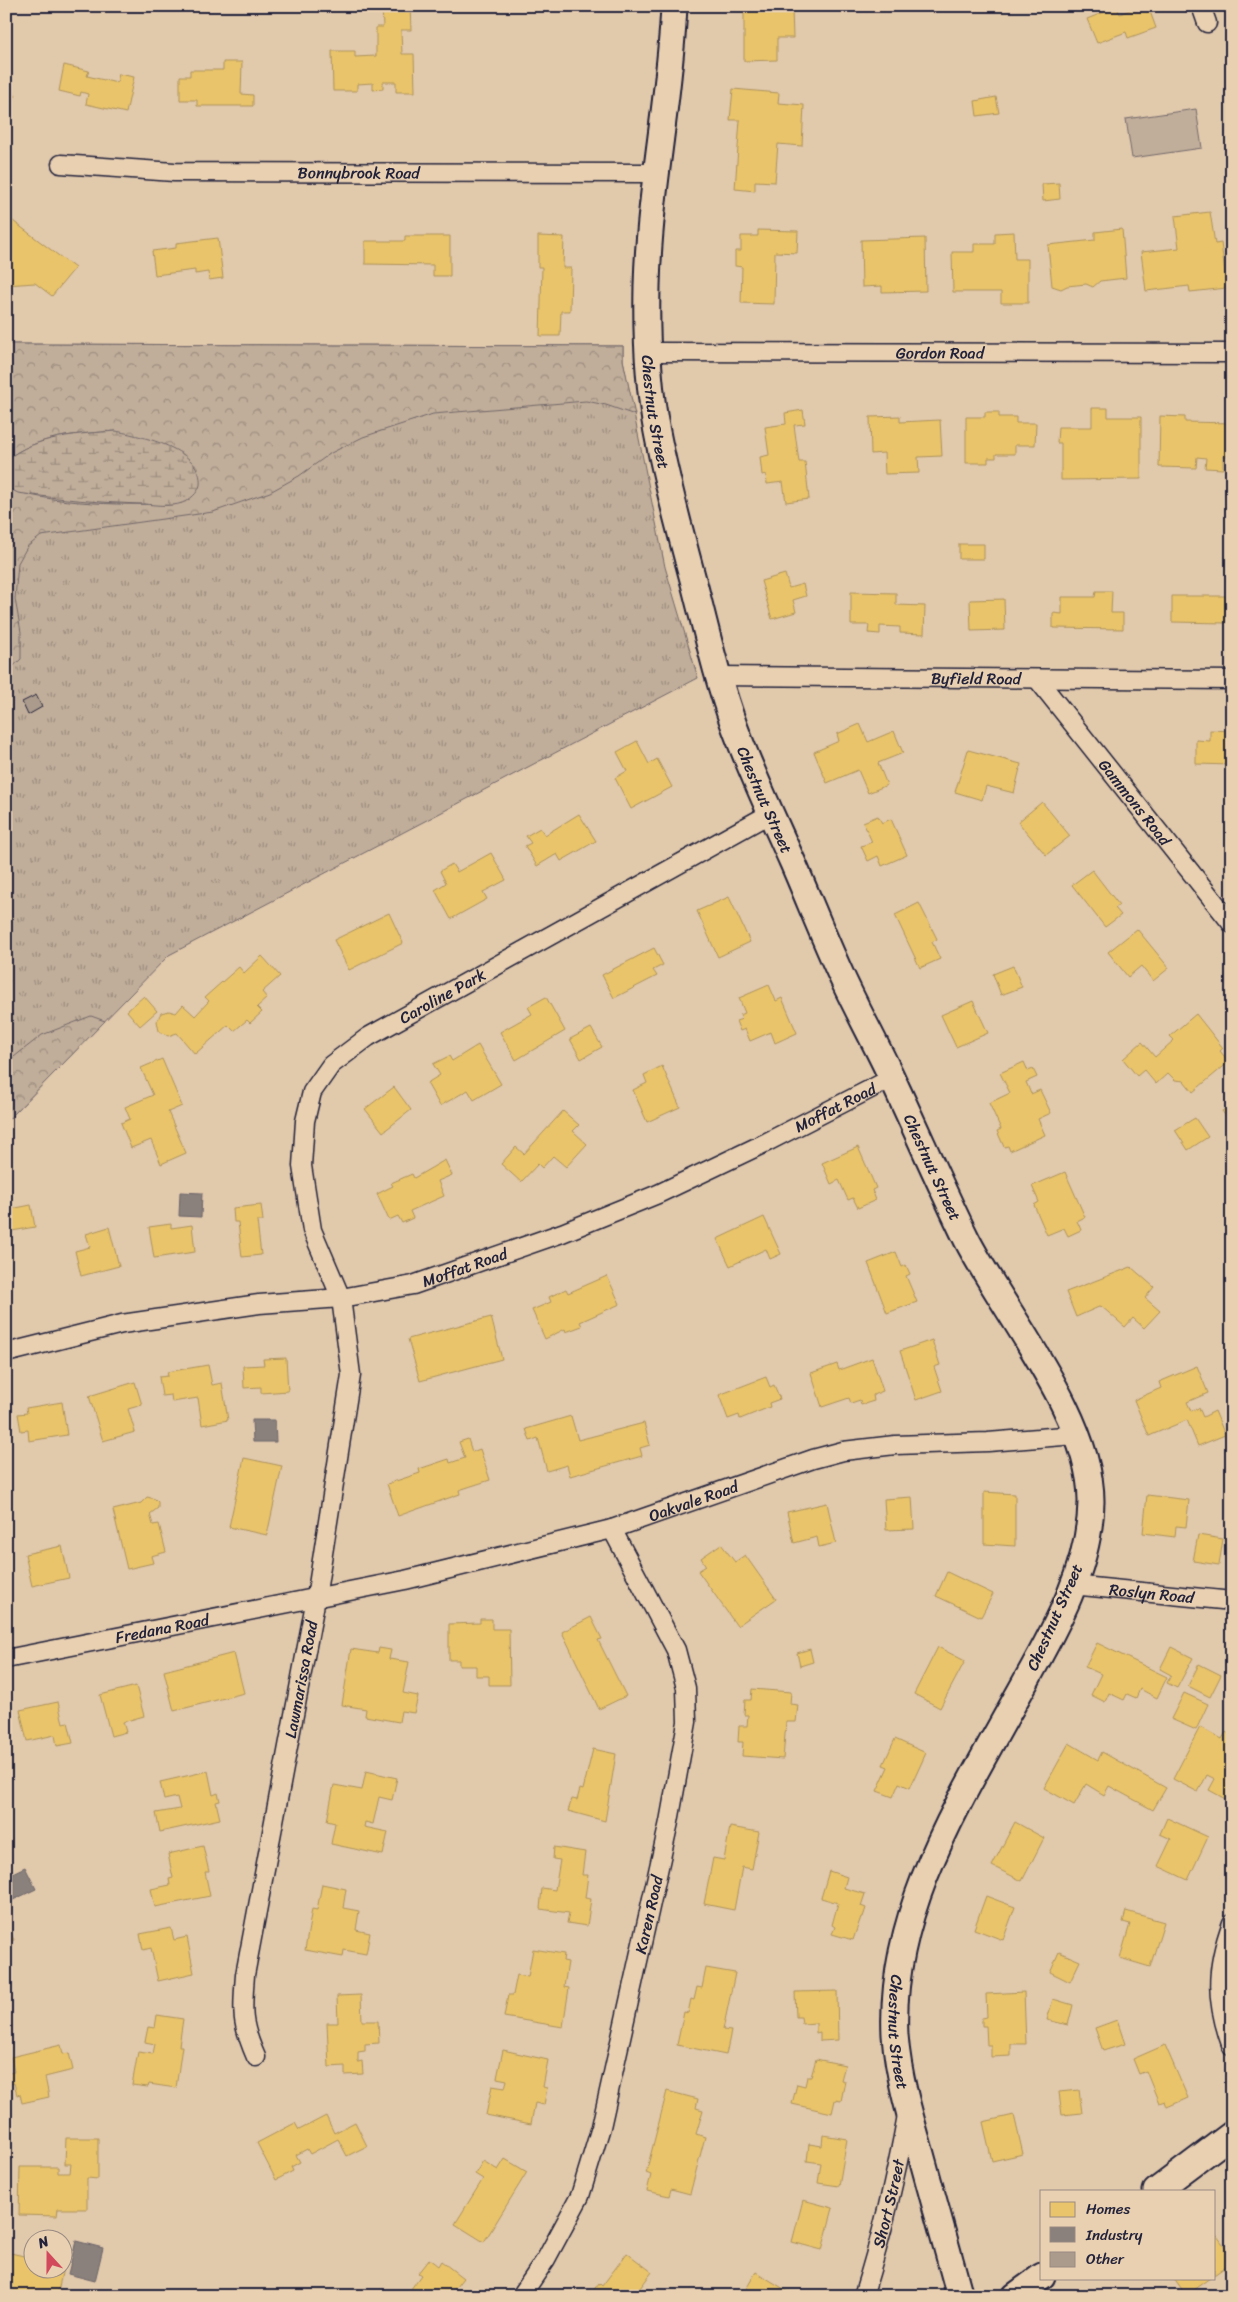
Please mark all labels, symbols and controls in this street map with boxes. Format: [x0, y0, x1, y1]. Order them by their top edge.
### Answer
street label: Bonnybrook Road [298, 158, 421, 188]
street label: Gordon Road [896, 338, 986, 368]
street label: Chestnut Street [633, 354, 678, 472]
street label: Byfield Road [931, 664, 1023, 693]
street label: Chestnut Street [728, 742, 801, 858]
street label: Gammons Road [1091, 752, 1180, 854]
street label: Caroline Park [394, 960, 492, 1032]
street label: Moffat Road [789, 1074, 883, 1141]
street label: Chestnut Street [895, 1109, 970, 1226]
street label: Moffat Road [418, 1239, 513, 1296]
street label: Oakvale Road [645, 1472, 744, 1530]
street label: Chestnut Street [1018, 1559, 1091, 1676]
street label: Roslyn Road [1108, 1575, 1197, 1612]
street label: Fredana Road [113, 1605, 213, 1652]
street label: Lawmarissa Road [276, 1617, 327, 1741]
street label: Karen Road [626, 1871, 672, 1957]
street label: Chestnut Street [880, 1973, 917, 2092]
street label: Short Street [864, 2156, 913, 2251]
legend [1040, 2190, 1216, 2280]
text: Homes [1086, 2196, 1130, 2222]
text: Industry [1085, 2222, 1143, 2248]
text: N [34, 2229, 53, 2256]
north arrow [22, 2230, 72, 2280]
text: Other [1086, 2246, 1125, 2272]

